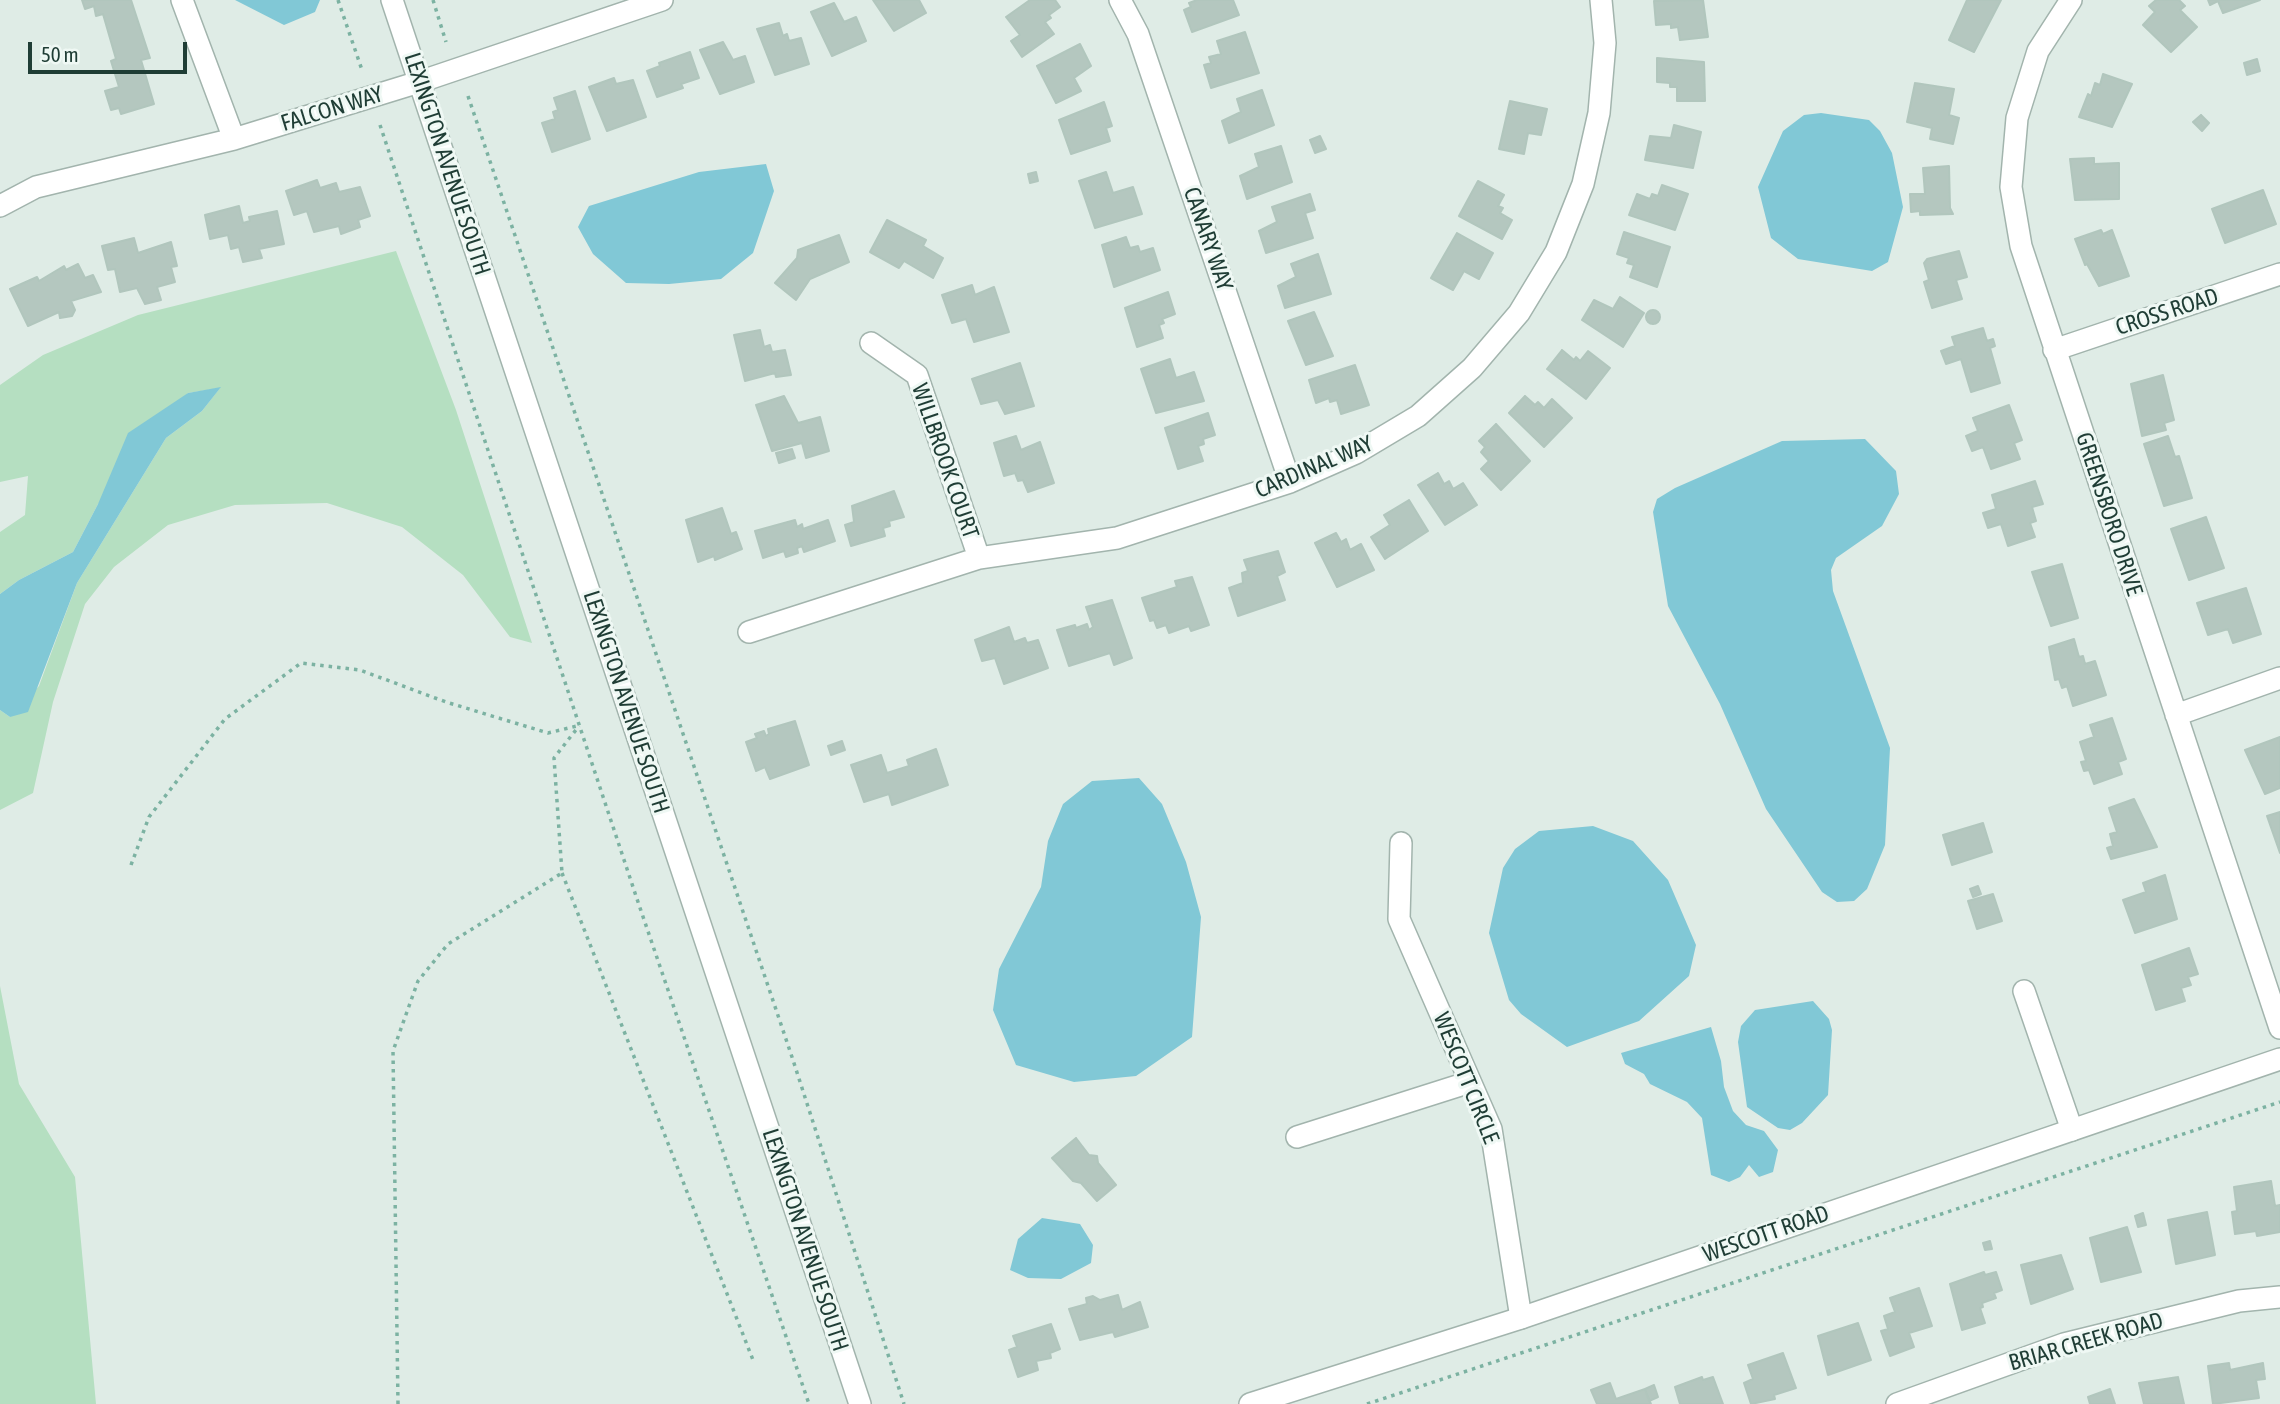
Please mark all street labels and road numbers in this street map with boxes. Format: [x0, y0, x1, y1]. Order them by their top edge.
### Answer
street label: LEXINGTON AVENUE SOUTH [398, 49, 496, 279]
street label: FALCON WAY [278, 80, 386, 138]
street label: CANARY WAY [1177, 184, 1239, 294]
street label: CROSS ROAD [2112, 282, 2222, 342]
street label: WILLBROOK COURT [906, 380, 984, 542]
street label: GREENSBORO DRIVE [2070, 429, 2148, 599]
street label: CARDINAL WAY [1251, 430, 1377, 504]
street label: LEXINGTON AVENUE SOUTH [577, 587, 675, 817]
street label: WESCOTT CIRCLE [1427, 1008, 1505, 1148]
street label: LEXINGTON AVENUE SOUTH [756, 1125, 854, 1355]
street label: WESCOTT ROAD [1699, 1200, 1833, 1268]
street label: BRIAR CREEK ROAD [2006, 1307, 2166, 1377]

